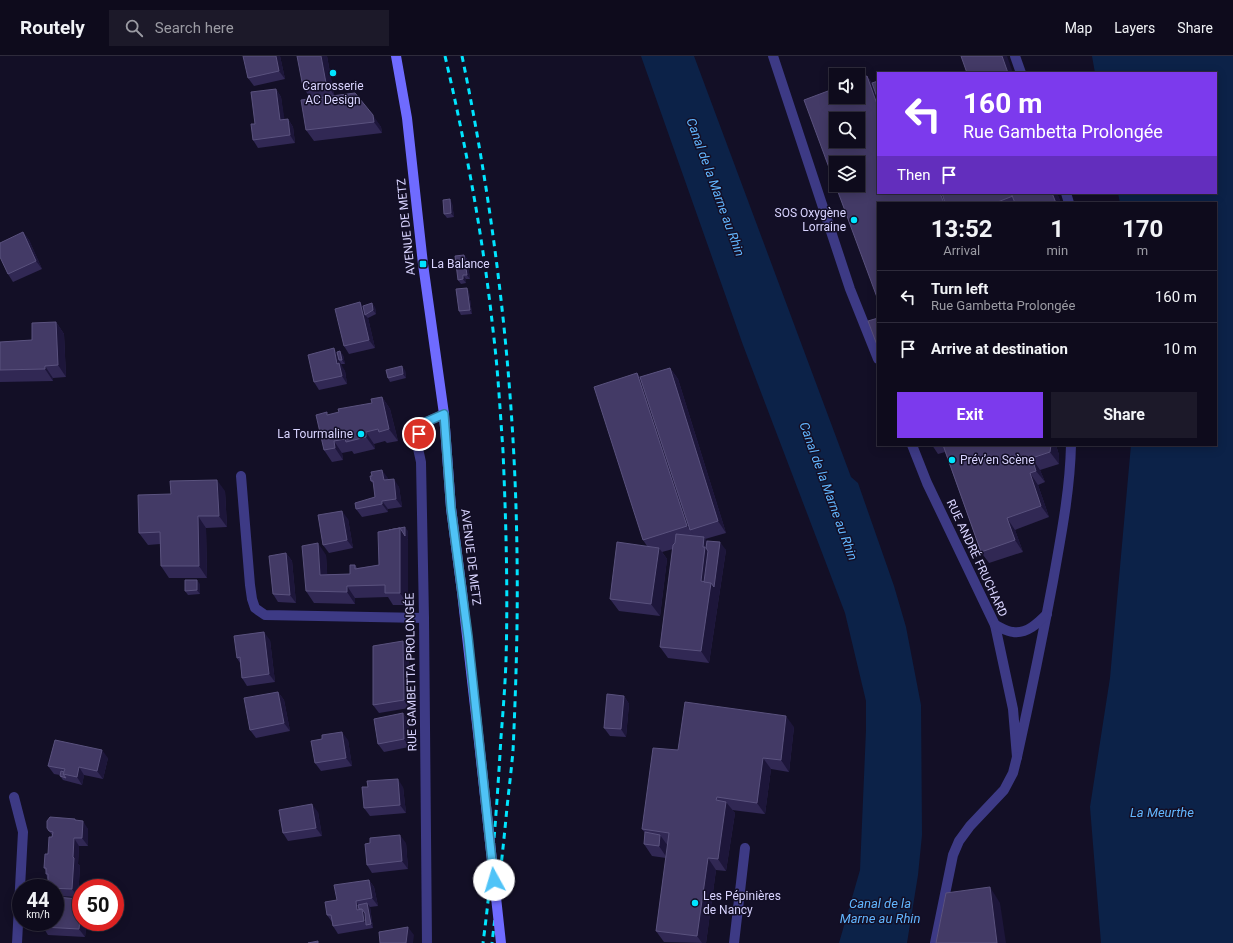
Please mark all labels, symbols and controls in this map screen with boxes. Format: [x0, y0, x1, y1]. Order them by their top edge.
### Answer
search box [109, 10, 389, 46]
text: Routely [20, 16, 85, 39]
icon: search [123, 17, 145, 39]
text: Search here [155, 19, 234, 37]
text: Map [1065, 20, 1092, 36]
text: Layers [1114, 20, 1155, 36]
text: Share [1177, 20, 1213, 36]
marker: Carrosserie AC Design [328, 68, 338, 78]
map controls [829, 68, 865, 192]
button: sound [829, 68, 865, 104]
place label: Carrosserie AC Design [302, 79, 364, 107]
text: 160 m [963, 87, 1042, 120]
icon: left [897, 88, 949, 140]
button: search [829, 112, 865, 148]
water label: Canal de la Marne au Rhin [684, 116, 748, 258]
text: Rue Gambetta Prolongée [963, 121, 1163, 142]
button: layers [829, 156, 865, 192]
icon: arrive [938, 164, 960, 186]
text: Then [897, 166, 930, 184]
street label: AVENUE DE METZ [394, 178, 418, 276]
place label: SOS Oxygène Lorraine [775, 206, 846, 234]
marker: SOS Oxygène Lorraine [849, 215, 859, 225]
text: 13:52 [931, 215, 993, 243]
text: 1 [1050, 215, 1064, 243]
text: 170 [1122, 215, 1163, 243]
text: Arrival [943, 243, 980, 258]
text: min [1046, 243, 1068, 258]
text: m [1137, 243, 1148, 258]
place label: La Balance [431, 257, 490, 271]
marker: La Balance [418, 259, 428, 269]
text: Turn left [931, 280, 988, 298]
icon: left [897, 286, 919, 308]
text: 160 m [1155, 288, 1197, 306]
text: Rue Gambetta Prolongée [931, 298, 1075, 313]
icon: arrive [897, 338, 919, 360]
text: Arrive at destination [931, 340, 1068, 358]
text: 10 m [1163, 340, 1197, 358]
button: Exit [897, 392, 1043, 438]
button: Share [1051, 392, 1197, 438]
pin [402, 417, 436, 451]
water label: Canal de la Marne au Rhin [797, 420, 861, 562]
icon: arrive [408, 423, 430, 445]
place label: La Tourmaline [277, 427, 353, 441]
marker: La Tourmaline [356, 429, 366, 439]
place label: Prév’en Scène [960, 453, 1035, 467]
marker: Prév’en Scène [947, 455, 957, 465]
street label: RUE ANDRÉ FRUCHARD [944, 497, 1011, 619]
street label: AVENUE DE METZ [458, 508, 484, 606]
street label: RUE GAMBETTA PROLONGÉE [402, 592, 419, 751]
water label: La Meurthe [1130, 805, 1194, 820]
position arrow [473, 859, 515, 901]
speed limit sign: 50 [72, 879, 124, 931]
text: 44 [27, 888, 49, 912]
place label: Les Pépinières de Nancy [703, 889, 781, 917]
water label: Canal de la Marne au Rhin [840, 896, 920, 926]
marker: Les Pépinières de Nancy [690, 898, 700, 908]
text: km/h [26, 909, 50, 920]

